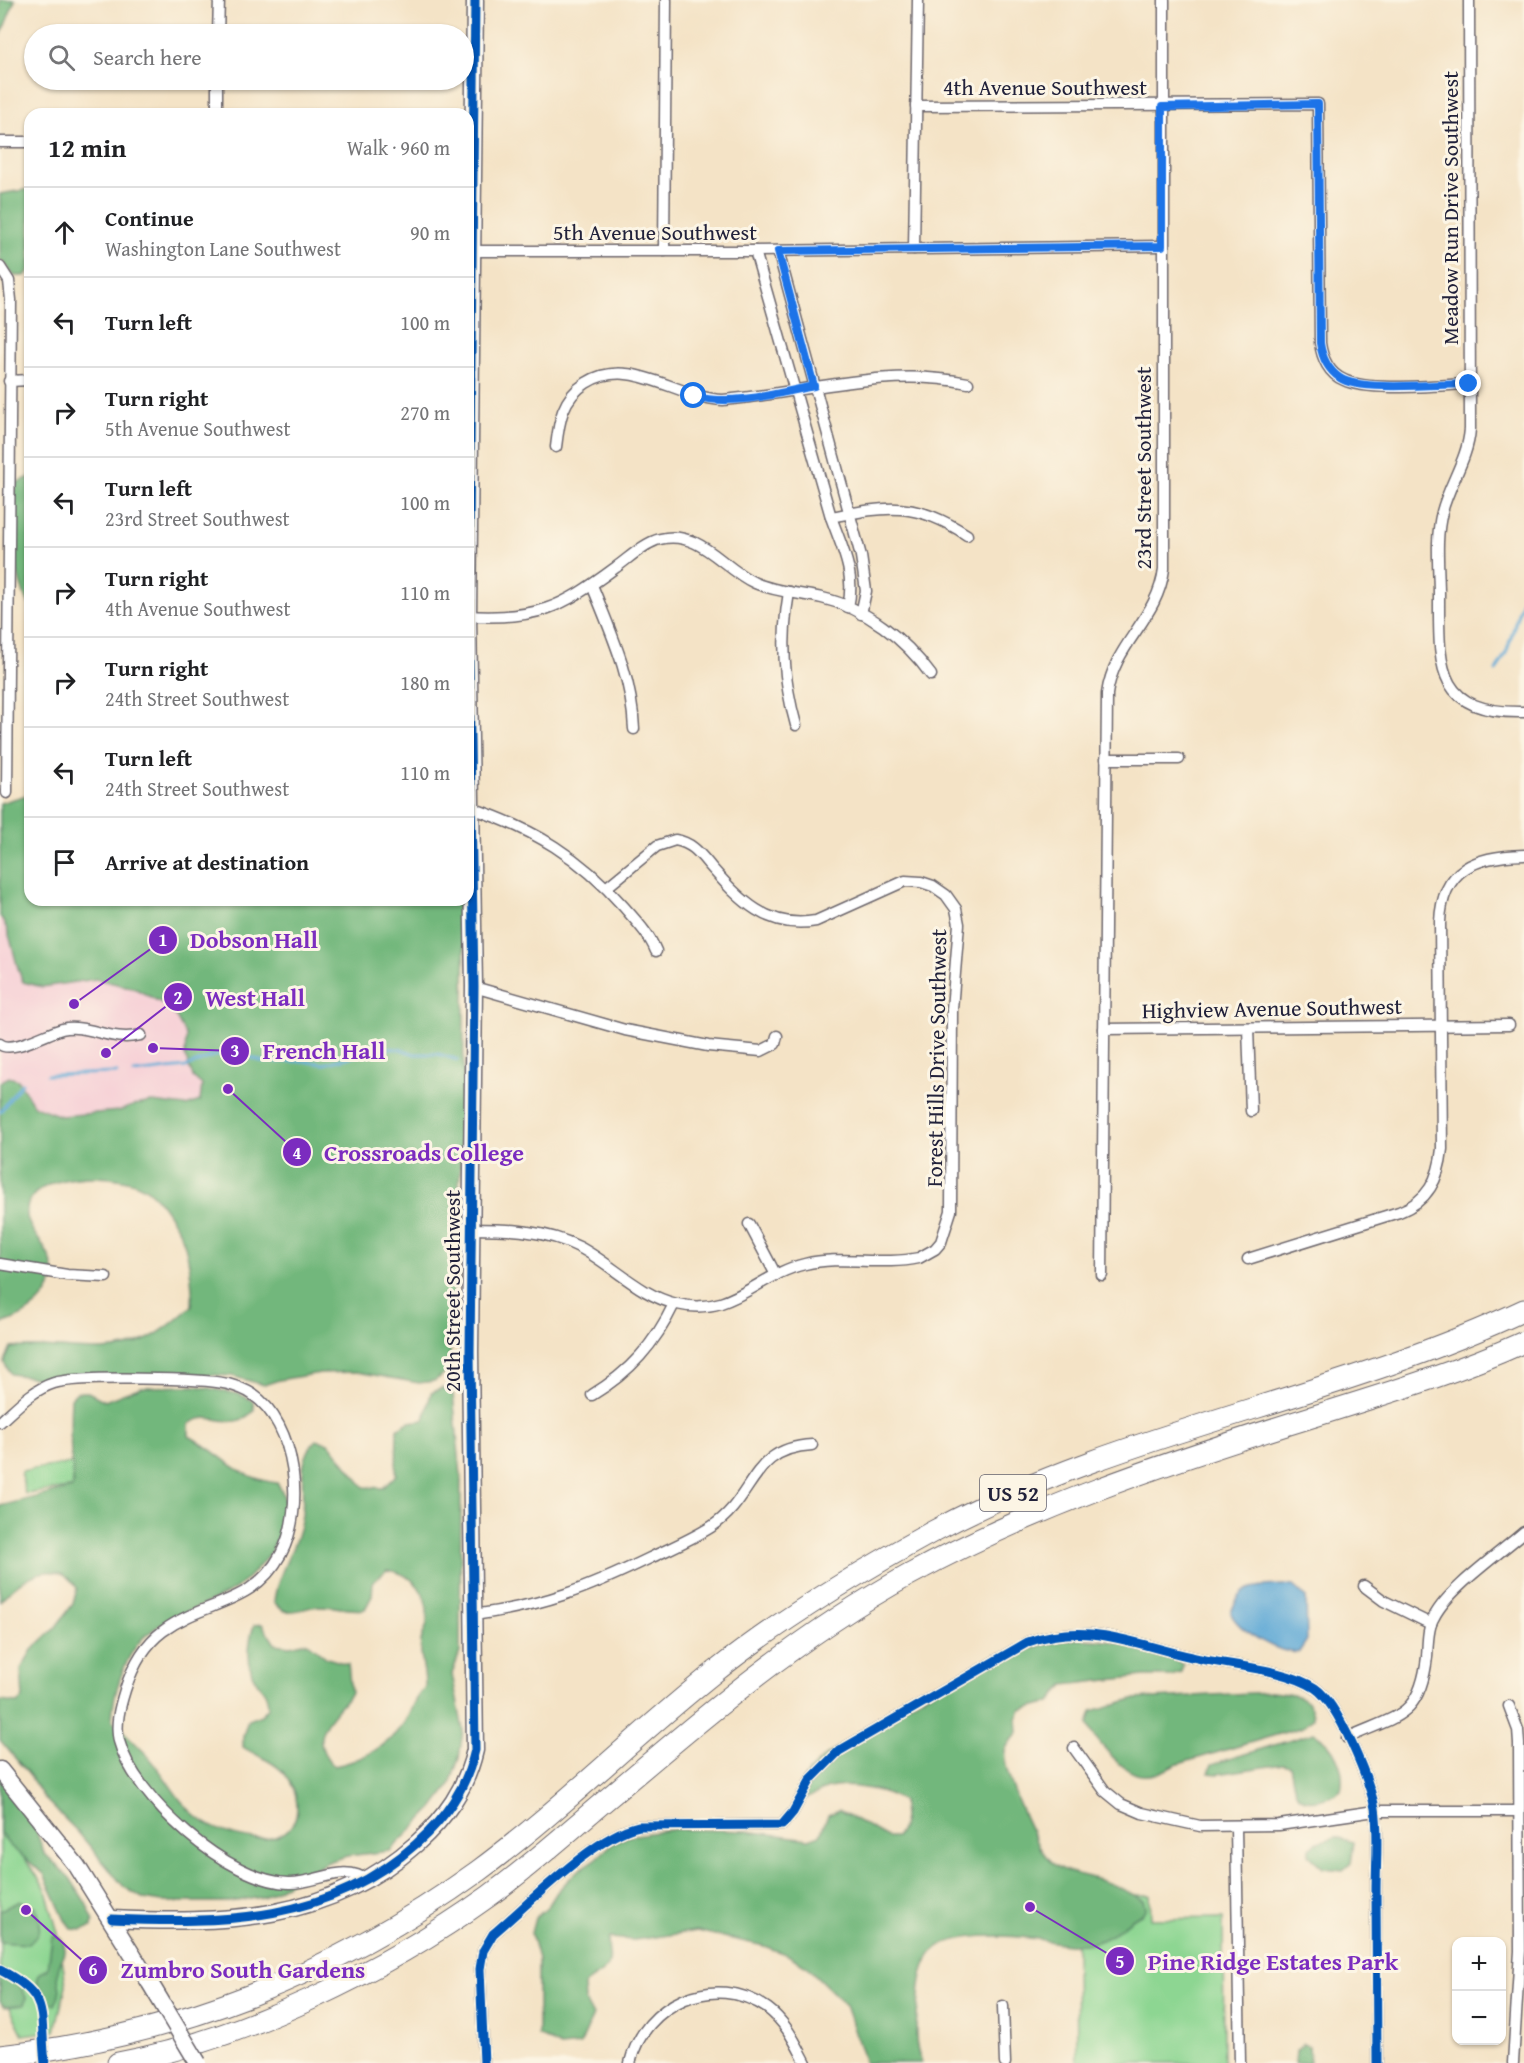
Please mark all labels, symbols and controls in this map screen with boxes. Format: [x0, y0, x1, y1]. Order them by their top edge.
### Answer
search box [24, 24, 474, 90]
icon: search [45, 41, 78, 74]
text: Search here [93, 41, 202, 73]
street label: 4th Avenue Southwest [943, 71, 1147, 103]
street label: Meadow Run Drive Southwest [1434, 71, 1466, 345]
text: 12 min [48, 128, 126, 167]
text: Walk · 960 m [347, 133, 450, 162]
text: Continue [105, 202, 194, 234]
icon: ahead [48, 216, 81, 249]
street label: 5th Avenue Southwest [553, 216, 757, 248]
text: 90 m [410, 218, 450, 247]
text: Washington Lane Southwest [105, 234, 341, 263]
icon: left [48, 306, 81, 339]
text: Turn left [105, 306, 192, 338]
text: 100 m [400, 308, 450, 337]
street label: 23rd Street Southwest [1127, 366, 1159, 570]
route end [1455, 370, 1481, 396]
text: Turn right [105, 382, 208, 414]
route start [680, 382, 706, 408]
icon: right [48, 396, 81, 429]
text: 270 m [400, 398, 450, 427]
text: 5th Avenue Southwest [105, 414, 290, 443]
text: Turn left [105, 472, 192, 504]
icon: left [48, 486, 81, 519]
text: 100 m [400, 488, 450, 517]
text: 23rd Street Southwest [105, 504, 290, 533]
text: Turn right [105, 562, 208, 594]
icon: right [48, 576, 81, 609]
text: 110 m [400, 578, 450, 607]
text: 4th Avenue Southwest [105, 594, 290, 623]
text: Turn right [105, 652, 208, 684]
icon: right [48, 666, 81, 699]
text: 180 m [400, 668, 450, 697]
text: 24th Street Southwest [105, 684, 289, 713]
text: Turn left [105, 742, 192, 774]
icon: left [48, 756, 81, 789]
text: 110 m [400, 758, 450, 787]
text: 24th Street Southwest [105, 774, 289, 803]
icon: arrive [48, 846, 81, 879]
text: Arrive at destination [105, 846, 309, 878]
callout: Dobson Hall [148, 919, 330, 961]
text: Dobson Hall [190, 922, 319, 957]
text: 1 [158, 926, 168, 953]
street label: Forest Hills Drive Southwest [918, 928, 954, 1187]
callout: West Hall [163, 976, 317, 1018]
text: West Hall [205, 980, 305, 1015]
text: 2 [173, 984, 183, 1011]
street label: Highview Avenue Southwest [1142, 990, 1403, 1026]
callout: French Hall [220, 1030, 398, 1072]
text: French Hall [262, 1033, 386, 1068]
text: 3 [230, 1037, 240, 1064]
callout: Crossroads College [282, 1131, 537, 1173]
text: Crossroads College [324, 1135, 524, 1170]
text: 4 [292, 1139, 302, 1166]
street label: 20th Street Southwest [436, 1189, 468, 1392]
road number: US 52 [980, 1475, 1046, 1511]
map controls [1452, 1937, 1506, 2045]
button: + [1452, 1937, 1506, 1991]
callout: Pine Ridge Estates Park [1105, 1940, 1410, 1982]
text: Pine Ridge Estates Park [1148, 1944, 1399, 1979]
text: 5 [1115, 1948, 1125, 1975]
callout: Zumbro South Gardens [78, 1949, 377, 1991]
text: Zumbro South Gardens [121, 1952, 365, 1987]
text: 6 [88, 1956, 98, 1983]
button: − [1452, 1991, 1506, 2045]

